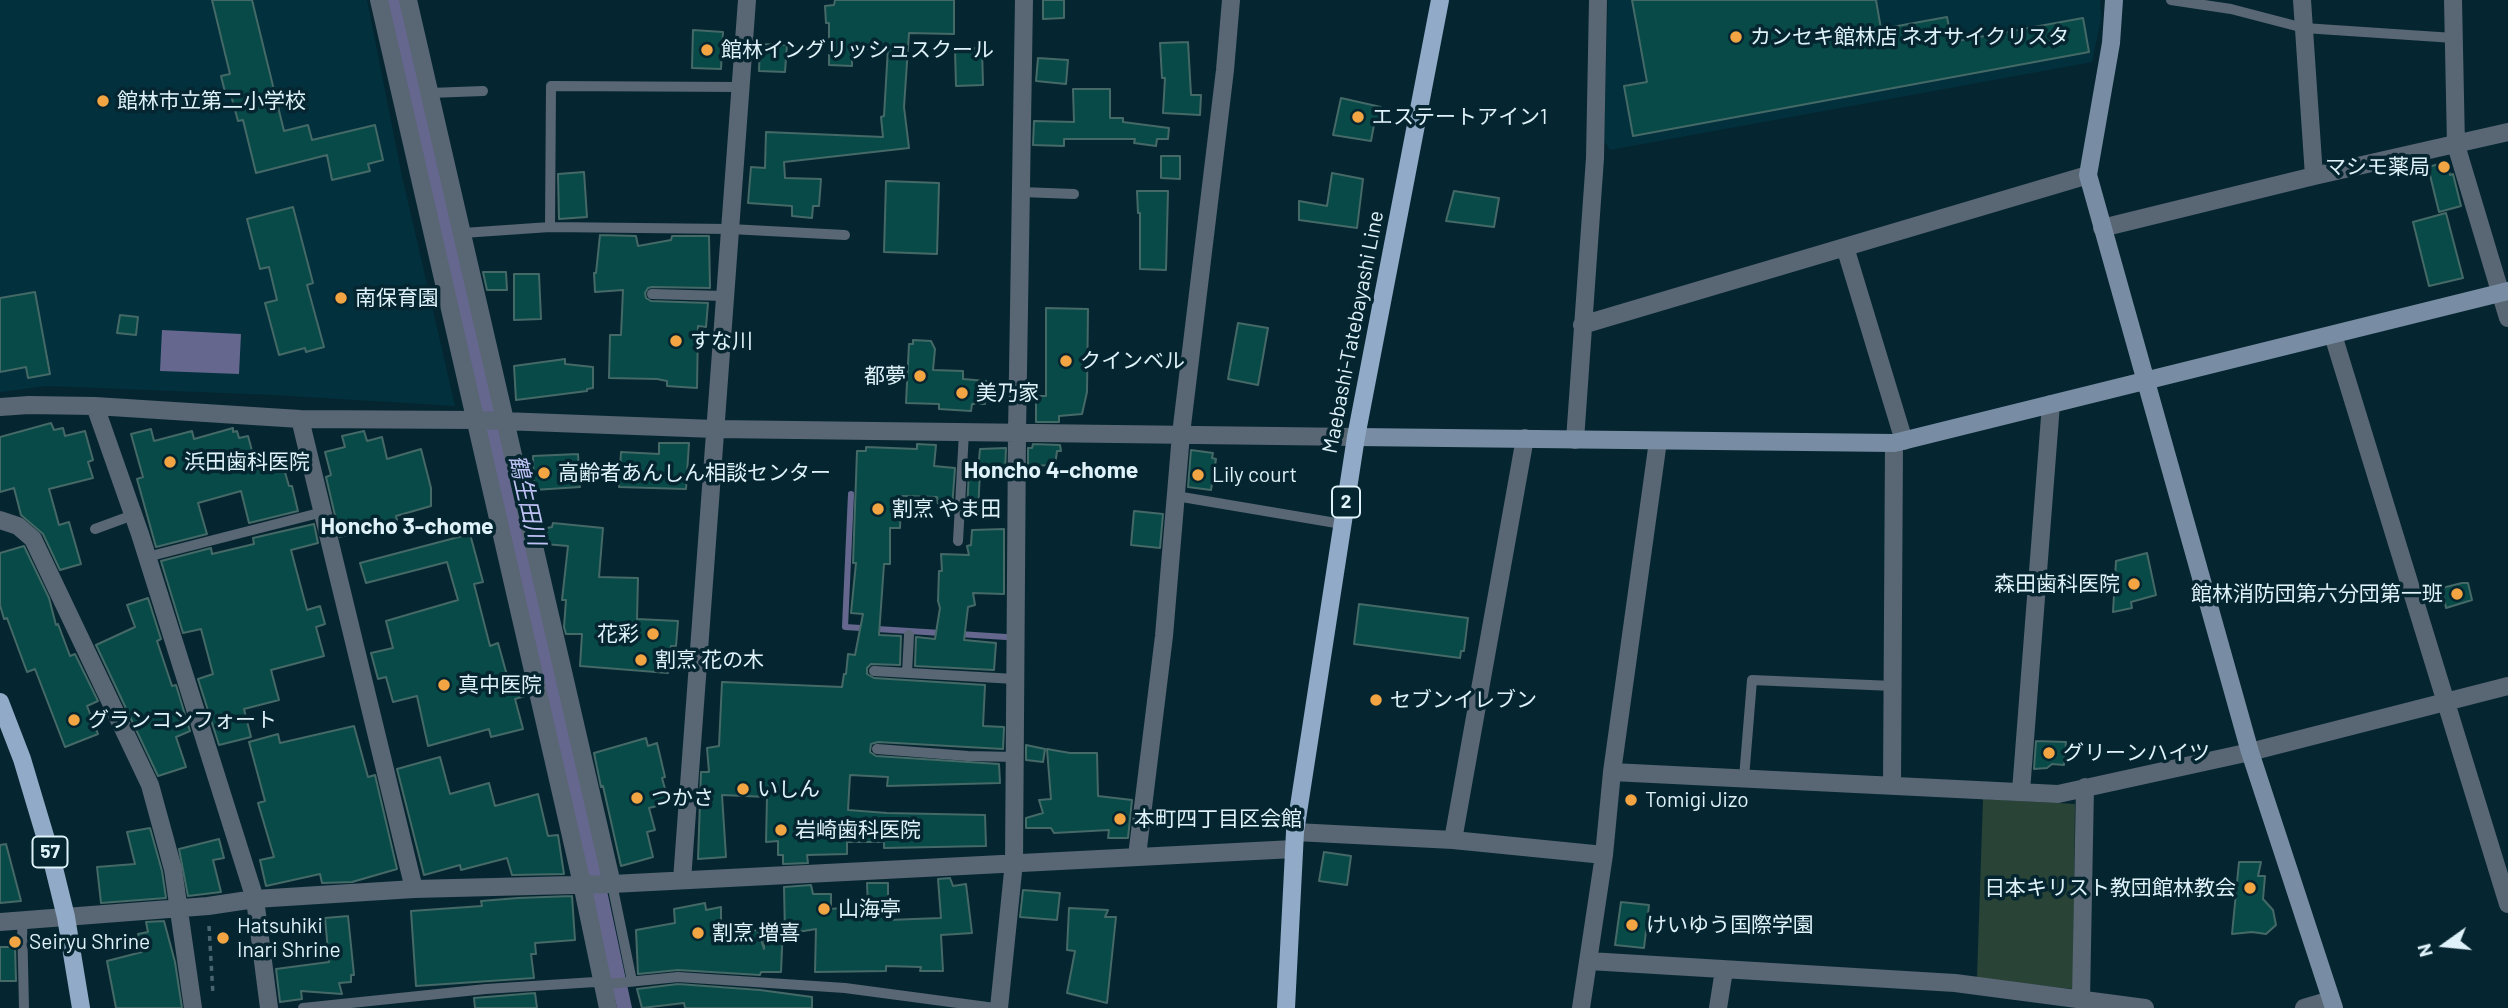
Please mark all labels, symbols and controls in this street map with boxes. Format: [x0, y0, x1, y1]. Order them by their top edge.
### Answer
place label: カンセキ館林店 ネオサイクリスタ [1750, 24, 2069, 50]
marker: カンセキ館林店 ネオサイクリスタ [1728, 29, 1744, 45]
place label: 館林イングリッシュスクール [721, 37, 994, 63]
marker: 館林イングリッシュスクール [699, 42, 715, 58]
place label: 館林市立第二小学校 [117, 88, 306, 114]
marker: 館林市立第二小学校 [95, 93, 111, 109]
place label: エステートアイン1 [1372, 104, 1547, 130]
marker: エステートアイン1 [1350, 109, 1366, 125]
place label: マシモ薬局 [2325, 154, 2430, 180]
marker: マシモ薬局 [2436, 159, 2452, 175]
street label: Maebashi-Tatebayashi Line [1317, 208, 1389, 456]
place label: 南保育園 [355, 285, 439, 311]
marker: 南保育園 [333, 290, 349, 306]
place label: すな川 [690, 328, 753, 354]
marker: すな川 [668, 333, 684, 349]
place label: クインベル [1080, 348, 1185, 374]
marker: クインベル [1058, 353, 1074, 369]
place label: 都夢 [864, 363, 906, 389]
marker: 都夢 [912, 368, 928, 384]
place label: 美乃家 [976, 380, 1039, 406]
marker: 美乃家 [954, 385, 970, 401]
place label: 浜田歯科医院 [184, 449, 310, 475]
water label: 鶴生田川 [503, 452, 551, 548]
marker: 浜田歯科医院 [162, 454, 178, 470]
district label: Honcho 4-chome [964, 456, 1138, 484]
place label: 高齢者あんしん相談センター [558, 460, 831, 486]
place label: Lily court [1212, 462, 1297, 488]
marker: 高齢者あんしん相談センター [536, 465, 552, 481]
marker: Lily court [1190, 467, 1206, 483]
road number: 2 [1332, 486, 1360, 517]
place label: 割烹 やま田 [892, 496, 1001, 522]
marker: 割烹 やま田 [870, 501, 886, 517]
district label: Honcho 3-chome [320, 512, 494, 540]
place label: 森田歯科医院 [1994, 571, 2120, 597]
marker: 森田歯科医院 [2126, 576, 2142, 592]
place label: 館林消防団第六分団第一班 [2191, 581, 2443, 607]
marker: 館林消防団第六分団第一班 [2449, 586, 2465, 602]
place label: 花彩 [597, 621, 639, 647]
marker: 花彩 [645, 626, 661, 642]
place label: 割烹 花の木 [655, 647, 764, 673]
marker: 割烹 花の木 [633, 652, 649, 668]
place label: 真中医院 [458, 672, 542, 698]
marker: 真中医院 [436, 677, 452, 693]
place label: セブンイレブン [1390, 687, 1537, 713]
marker: セブンイレブン [1368, 692, 1384, 708]
place label: グランコンフォート [88, 707, 277, 733]
marker: グランコンフォート [66, 712, 82, 728]
place label: グリーンハイツ [2063, 740, 2210, 766]
marker: グリーンハイツ [2041, 745, 2057, 761]
place label: いしん [757, 776, 820, 802]
marker: いしん [735, 781, 751, 797]
place label: つかさ [651, 785, 714, 811]
place label: Tomigi Jizo [1645, 787, 1749, 813]
marker: つかさ [629, 790, 645, 806]
marker: Tomigi Jizo [1623, 792, 1639, 808]
place label: 本町四丁目区会館 [1134, 806, 1302, 832]
marker: 本町四丁目区会館 [1112, 811, 1128, 827]
place label: 岩崎歯科医院 [795, 817, 921, 843]
marker: 岩崎歯科医院 [773, 822, 789, 838]
road number: 57 [32, 836, 68, 867]
place label: 日本キリスト教団館林教会 [1984, 875, 2236, 901]
marker: 日本キリスト教団館林教会 [2242, 880, 2258, 896]
place label: 山海亭 [838, 896, 901, 922]
marker: 山海亭 [816, 901, 832, 917]
north arrow [2410, 910, 2480, 980]
place label: けいゆう国際学園 [1646, 912, 1814, 938]
place label: Hatsuhiki Inari Shrine [237, 913, 341, 963]
marker: けいゆう国際学園 [1624, 917, 1640, 933]
place label: 割烹 増喜 [712, 920, 800, 946]
marker: 割烹 増喜 [690, 925, 706, 941]
place label: Seiryu Shrine [29, 929, 150, 955]
marker: Hatsuhiki Inari Shrine [215, 930, 231, 946]
marker: Seiryu Shrine [7, 934, 23, 950]
text: N [2411, 941, 2437, 960]

